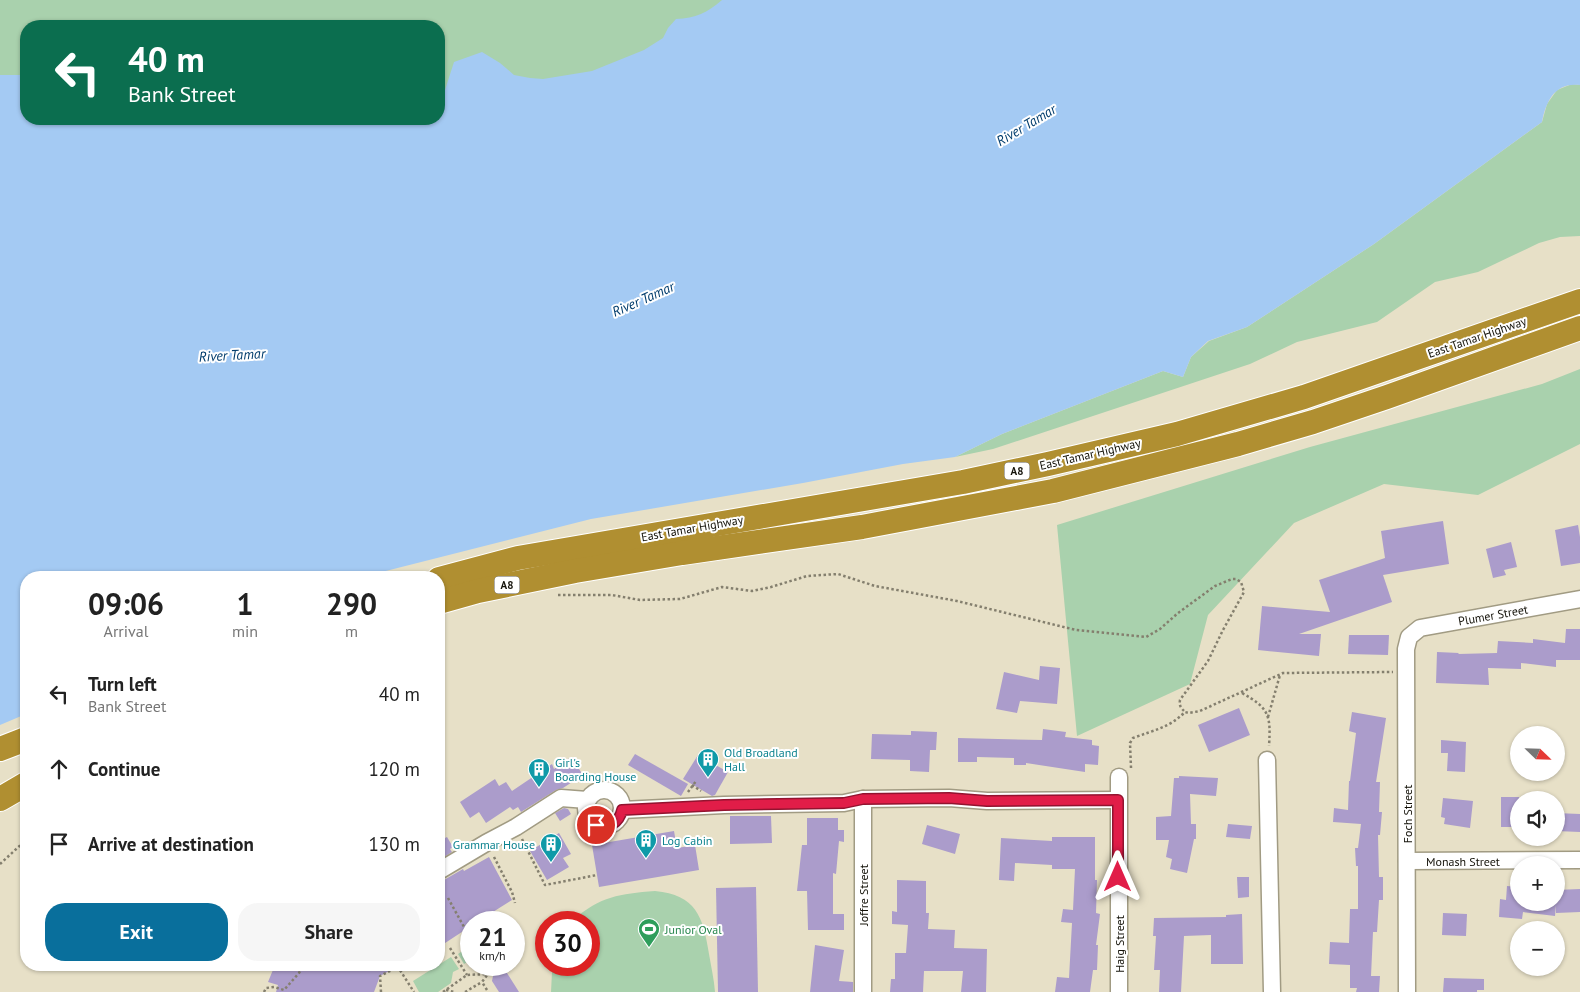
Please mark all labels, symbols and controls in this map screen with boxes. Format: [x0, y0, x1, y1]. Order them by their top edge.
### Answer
text: 40 m [128, 36, 205, 82]
icon: left [45, 40, 110, 105]
text: Bank Street [128, 80, 236, 108]
water label: River Tamar [993, 99, 1060, 150]
water label: River Tamar [609, 277, 678, 321]
street label: East Tamar Highway [1426, 313, 1529, 361]
water label: River Tamar [198, 344, 267, 366]
street label: East Tamar Highway [1038, 435, 1142, 473]
road number: A8 [1004, 462, 1030, 480]
street label: East Tamar Highway [640, 512, 745, 544]
road number: A8 [494, 576, 520, 594]
text: 09:06 [88, 584, 164, 623]
text: 1 [237, 584, 254, 623]
text: 290 [326, 584, 377, 623]
street label: Plumer Street [1457, 601, 1529, 629]
text: Arrival [104, 621, 148, 641]
text: min [232, 621, 258, 641]
text: m [345, 621, 358, 641]
text: Turn left [88, 672, 157, 696]
icon: left [45, 680, 73, 708]
text: 40 m [379, 682, 420, 706]
text: Bank Street [88, 696, 166, 716]
north arrow [1510, 726, 1565, 781]
map controls [1510, 726, 1565, 976]
place label: Old Broadland Hall [724, 745, 798, 774]
building icon: Old Broadland Hall [696, 747, 720, 778]
icon: ahead [45, 755, 73, 783]
place label: Girl's Boarding House [555, 755, 636, 784]
text: Continue [88, 757, 160, 781]
text: 120 m [368, 757, 420, 781]
building icon: Girl's Boarding House [527, 757, 551, 788]
street label: Foch Street [1400, 785, 1415, 843]
button: sound [1510, 791, 1565, 846]
pin [575, 804, 617, 846]
icon: arrive [582, 811, 610, 839]
building icon: Log Cabin [634, 828, 658, 859]
icon: arrive [45, 830, 73, 858]
text: Arrive at destination [88, 832, 254, 856]
text: 130 m [368, 832, 420, 856]
building icon: Grammar House [539, 832, 563, 863]
place label: Log Cabin [662, 833, 712, 848]
place label: Grammar House [453, 837, 535, 852]
position arrow [1091, 850, 1143, 902]
street label: Monash Street [1426, 854, 1500, 869]
button: + [1510, 856, 1565, 911]
street label: Joffre Street [856, 864, 871, 927]
button: Exit [45, 903, 228, 961]
button: Share [238, 903, 420, 961]
speed limit sign: 30 [535, 911, 600, 976]
street label: Haig Street [1112, 915, 1127, 973]
sports icon: Junior Oval [637, 917, 661, 948]
text: 21 [478, 921, 507, 953]
button: − [1510, 921, 1565, 976]
place label: Junior Oval [664, 922, 722, 937]
text: km/h [479, 948, 506, 963]

